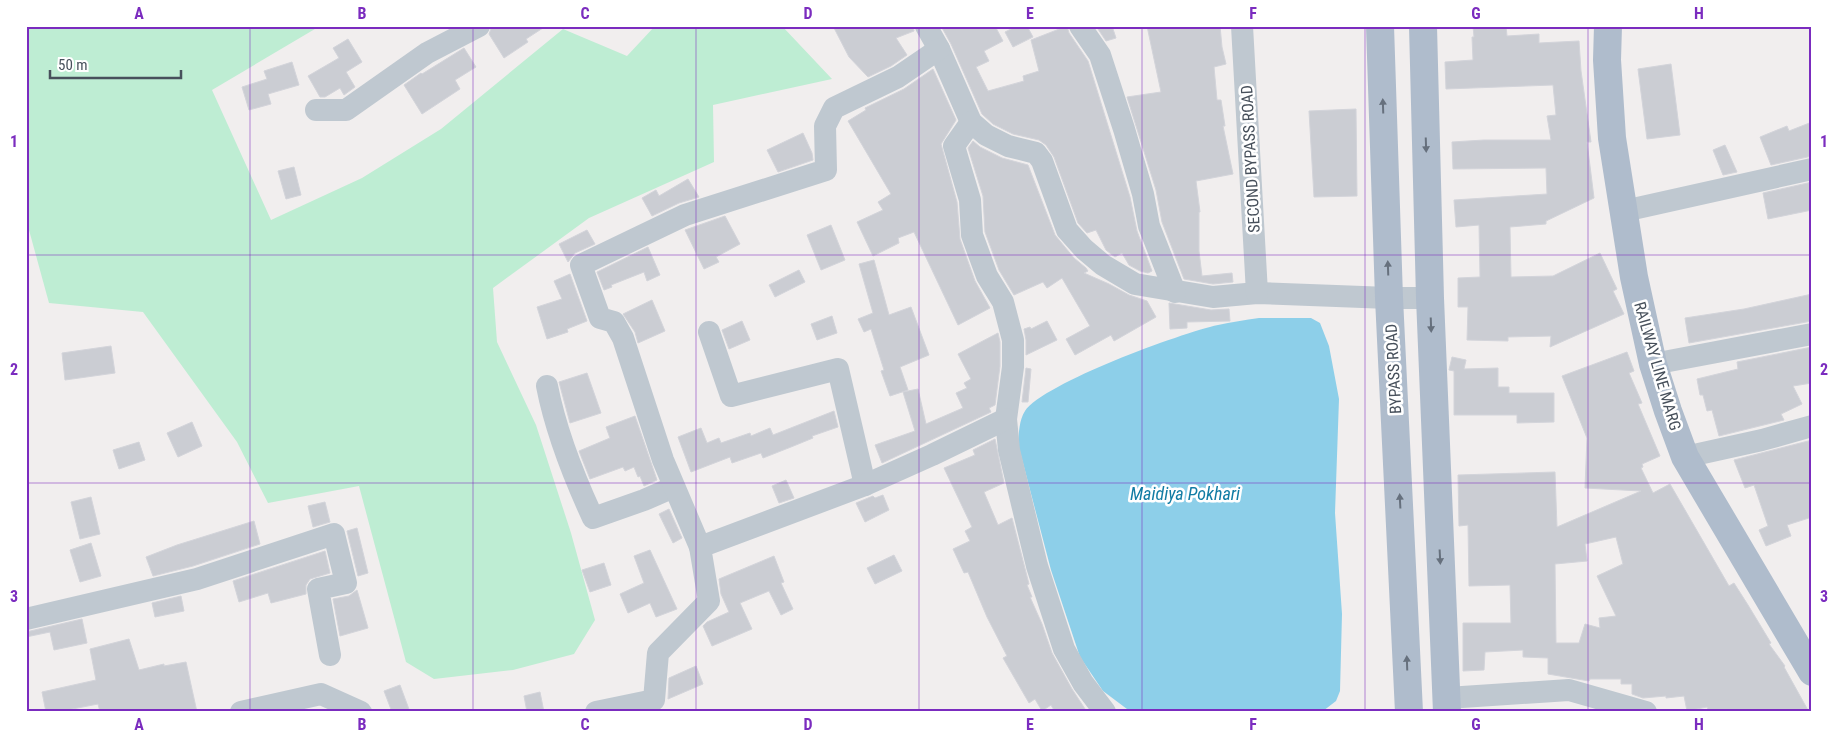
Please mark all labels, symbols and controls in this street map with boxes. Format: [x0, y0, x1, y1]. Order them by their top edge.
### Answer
text: A [134, 4, 144, 23]
text: B [358, 4, 367, 23]
text: C [580, 4, 590, 23]
text: D [803, 4, 813, 23]
text: E [1026, 4, 1034, 23]
text: F [1249, 4, 1257, 23]
text: G [1471, 4, 1481, 23]
text: H [1694, 4, 1704, 23]
scale bar [50, 48, 181, 80]
text: 50 m [58, 56, 88, 74]
street label: SECOND BYPASS ROAD [1237, 85, 1264, 233]
one-way arrow [1379, 98, 1387, 114]
text: 1 [10, 132, 18, 151]
text: 1 [1820, 132, 1828, 151]
one-way arrow [1422, 137, 1430, 153]
one-way arrow [1384, 260, 1392, 276]
street label: RAILWAY LINE MARG [1630, 300, 1685, 433]
one-way arrow [1428, 317, 1436, 333]
street label: BYPASS ROAD [1382, 323, 1405, 415]
text: 2 [10, 360, 18, 379]
text: 2 [1820, 360, 1828, 379]
water label: Maidiya Pokhari [1130, 483, 1241, 504]
one-way arrow [1395, 492, 1403, 508]
one-way arrow [1437, 549, 1445, 565]
text: 3 [10, 587, 18, 606]
text: 3 [1820, 587, 1828, 606]
one-way arrow [1402, 655, 1410, 671]
text: A [134, 715, 144, 734]
text: B [358, 715, 367, 734]
text: C [580, 715, 590, 734]
text: D [803, 715, 813, 734]
text: E [1026, 715, 1034, 734]
text: F [1249, 715, 1257, 734]
text: G [1471, 715, 1481, 734]
text: H [1694, 715, 1704, 734]

